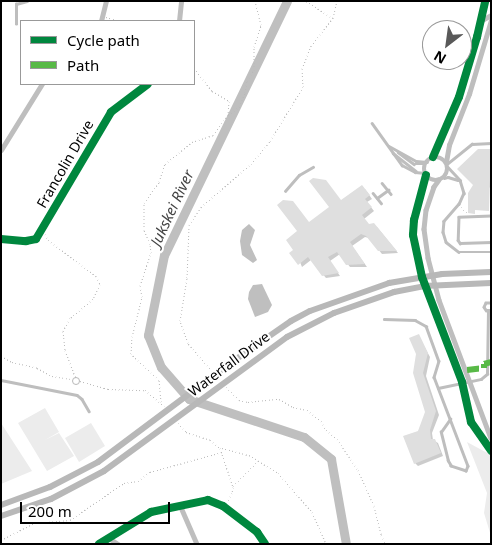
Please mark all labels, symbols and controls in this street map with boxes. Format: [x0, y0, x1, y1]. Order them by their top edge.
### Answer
legend [20, 20, 195, 85]
north arrow [422, 20, 472, 70]
text: Cycle path [67, 30, 140, 50]
text: N [430, 46, 449, 69]
text: Path [67, 55, 99, 75]
street label: Francolin Drive [33, 117, 97, 211]
water label: Jukskei River [147, 167, 197, 249]
street label: Waterfall Drive [185, 328, 273, 400]
scale bar [22, 492, 172, 524]
text: 200 m [28, 501, 72, 521]

